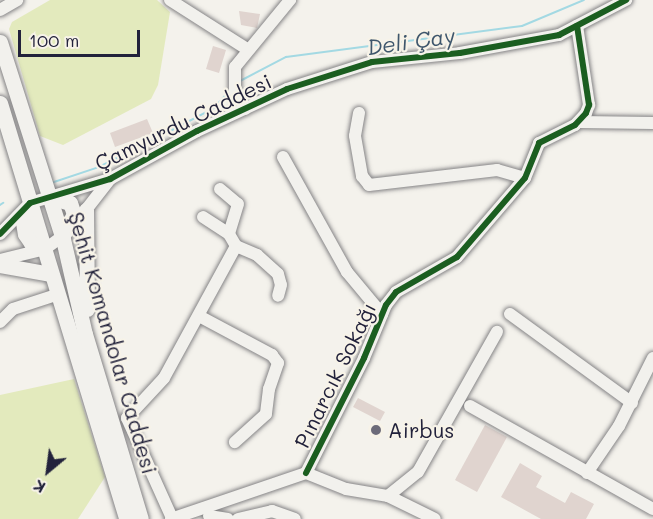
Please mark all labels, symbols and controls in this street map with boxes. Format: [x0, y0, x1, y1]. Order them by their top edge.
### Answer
scale bar [21, 18, 142, 56]
water label: Deli Çay [365, 22, 457, 60]
text: 100 m [29, 28, 79, 52]
street label: Çamyurdu Caddesi [90, 68, 276, 176]
street label: Şehit Komandolar Caddesi [63, 209, 163, 477]
street label: Pınarcık Sokağı [289, 298, 381, 452]
place label: Airbus [388, 417, 455, 443]
marker: Airbus [369, 423, 383, 437]
north arrow [18, 441, 78, 501]
text: K [29, 475, 49, 499]

